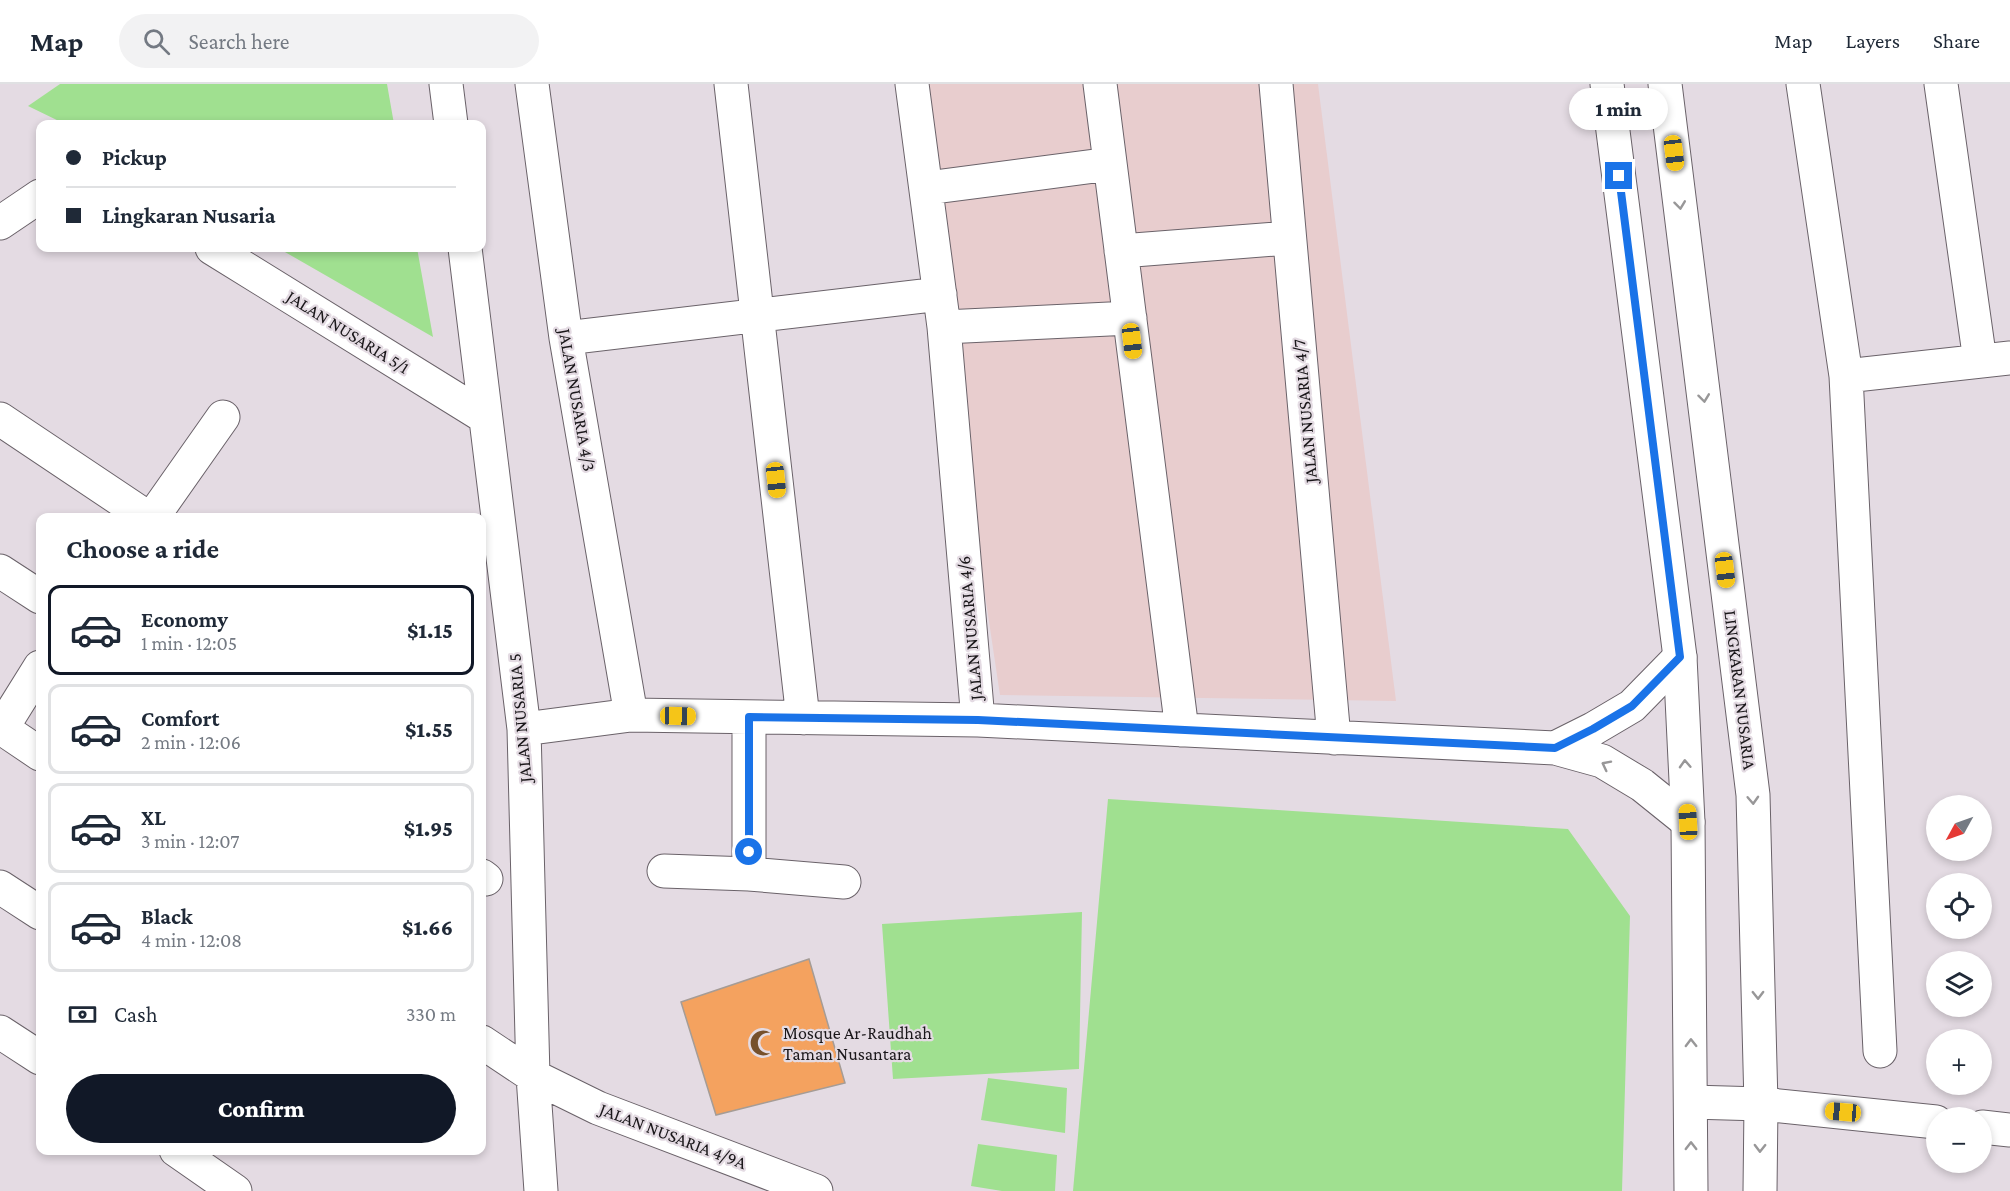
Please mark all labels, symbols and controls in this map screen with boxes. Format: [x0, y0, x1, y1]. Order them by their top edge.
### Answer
search box [119, 14, 539, 68]
icon: search [140, 25, 173, 58]
text: Map [30, 26, 83, 57]
text: Search here [188, 29, 289, 54]
text: Map [1774, 29, 1813, 53]
text: Layers [1846, 29, 1900, 53]
text: Share [1933, 29, 1980, 53]
callout: 1 min [1570, 89, 1668, 131]
text: 1 min [1595, 98, 1642, 120]
car [1663, 134, 1685, 172]
text: Pickup [102, 145, 167, 170]
route end [1605, 162, 1632, 189]
one-way arrow [1673, 200, 1686, 209]
text: Lingkaran Nusaria [102, 203, 275, 228]
street label: JALAN NUSARIA 5/1 [281, 285, 413, 378]
car [1121, 322, 1143, 360]
street label: JALAN NUSARIA 4/3 [554, 325, 599, 473]
street label: JALAN NUSARIA 4/7 [1289, 338, 1321, 486]
one-way arrow [1697, 394, 1710, 403]
car [765, 461, 787, 499]
text: Choose a ride [66, 534, 219, 564]
car [1714, 551, 1736, 589]
street label: JALAN NUSARIA 4/6 [954, 555, 986, 703]
icon: car [69, 603, 123, 657]
text: Economy [141, 607, 228, 632]
street label: LINGKARAN NUSARIA [1720, 609, 1760, 772]
text: $1.15 [407, 618, 453, 643]
text: 1 min · 12:05 [141, 632, 237, 654]
street label: JALAN NUSARIA 5 [504, 653, 536, 785]
icon: car [69, 702, 123, 756]
text: Comfort [141, 706, 219, 731]
car [660, 707, 696, 725]
text: $1.55 [405, 717, 453, 742]
text: 2 min · 12:06 [141, 731, 241, 753]
one-way arrow [1601, 760, 1612, 772]
one-way arrow [1679, 760, 1692, 769]
north arrow [1926, 795, 1992, 861]
map controls [1926, 795, 1992, 1173]
one-way arrow [1747, 796, 1760, 805]
icon: car [69, 801, 123, 855]
car [1678, 804, 1698, 840]
text: XL [141, 805, 166, 830]
text: $1.95 [404, 816, 453, 841]
text: 3 min · 12:07 [141, 830, 239, 852]
route start [735, 838, 762, 865]
button: locate [1926, 873, 1992, 939]
icon: car [69, 900, 123, 954]
text: Black [141, 904, 193, 929]
text: $1.66 [402, 915, 453, 940]
text: 4 min · 12:08 [141, 929, 242, 951]
button: layers [1926, 951, 1992, 1017]
one-way arrow [1752, 990, 1765, 999]
icon: cash [66, 998, 99, 1031]
text: Cash [114, 1002, 158, 1027]
text: 330 m [406, 1003, 456, 1025]
place label: Mosque Ar-Raudhah Taman Nusantara [783, 1023, 932, 1064]
mosque icon: Mosque Ar-Raudhah Taman Nusantara [748, 1028, 778, 1058]
button: + [1926, 1029, 1992, 1095]
one-way arrow [1685, 1039, 1697, 1048]
button: Confirm [66, 1074, 456, 1143]
street label: JALAN NUSARIA 4/9A [595, 1098, 750, 1173]
car [1824, 1101, 1862, 1123]
button: − [1926, 1107, 1992, 1173]
one-way arrow [1685, 1142, 1697, 1151]
one-way arrow [1754, 1143, 1767, 1152]

